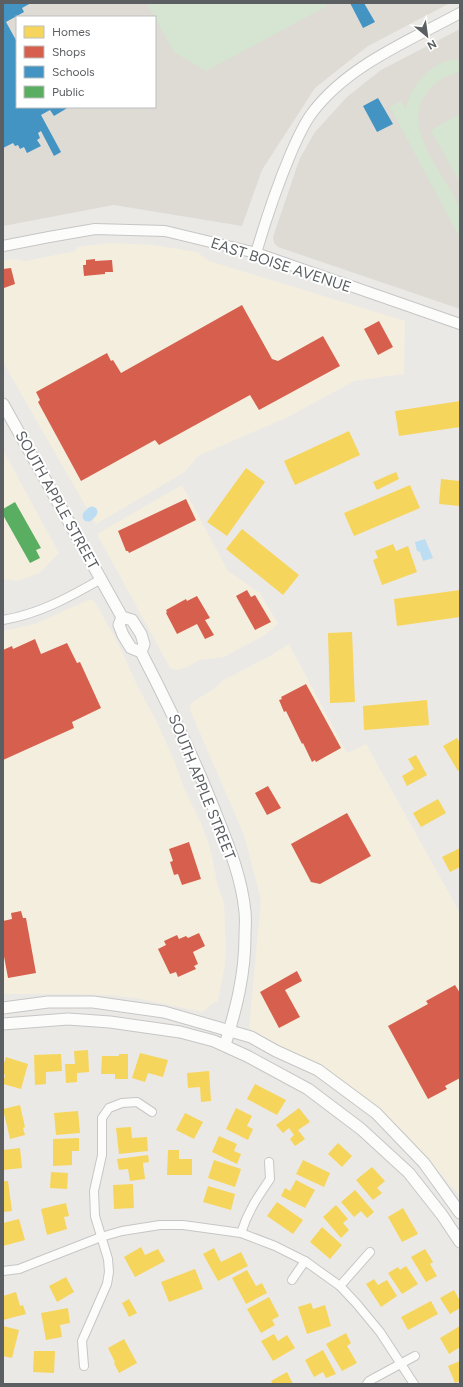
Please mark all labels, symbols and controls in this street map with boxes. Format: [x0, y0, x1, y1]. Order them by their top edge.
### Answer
legend [16, 16, 156, 108]
north arrow [407, 16, 447, 56]
text: Homes [52, 25, 91, 39]
text: N [425, 37, 438, 52]
text: Shops [52, 45, 86, 59]
text: Schools [52, 65, 95, 79]
text: Public [52, 85, 85, 99]
street label: EAST BOISE AVENUE [208, 234, 354, 296]
street label: SOUTH APPLE STREET [11, 428, 103, 573]
street label: SOUTH APPLE STREET [165, 712, 240, 863]

